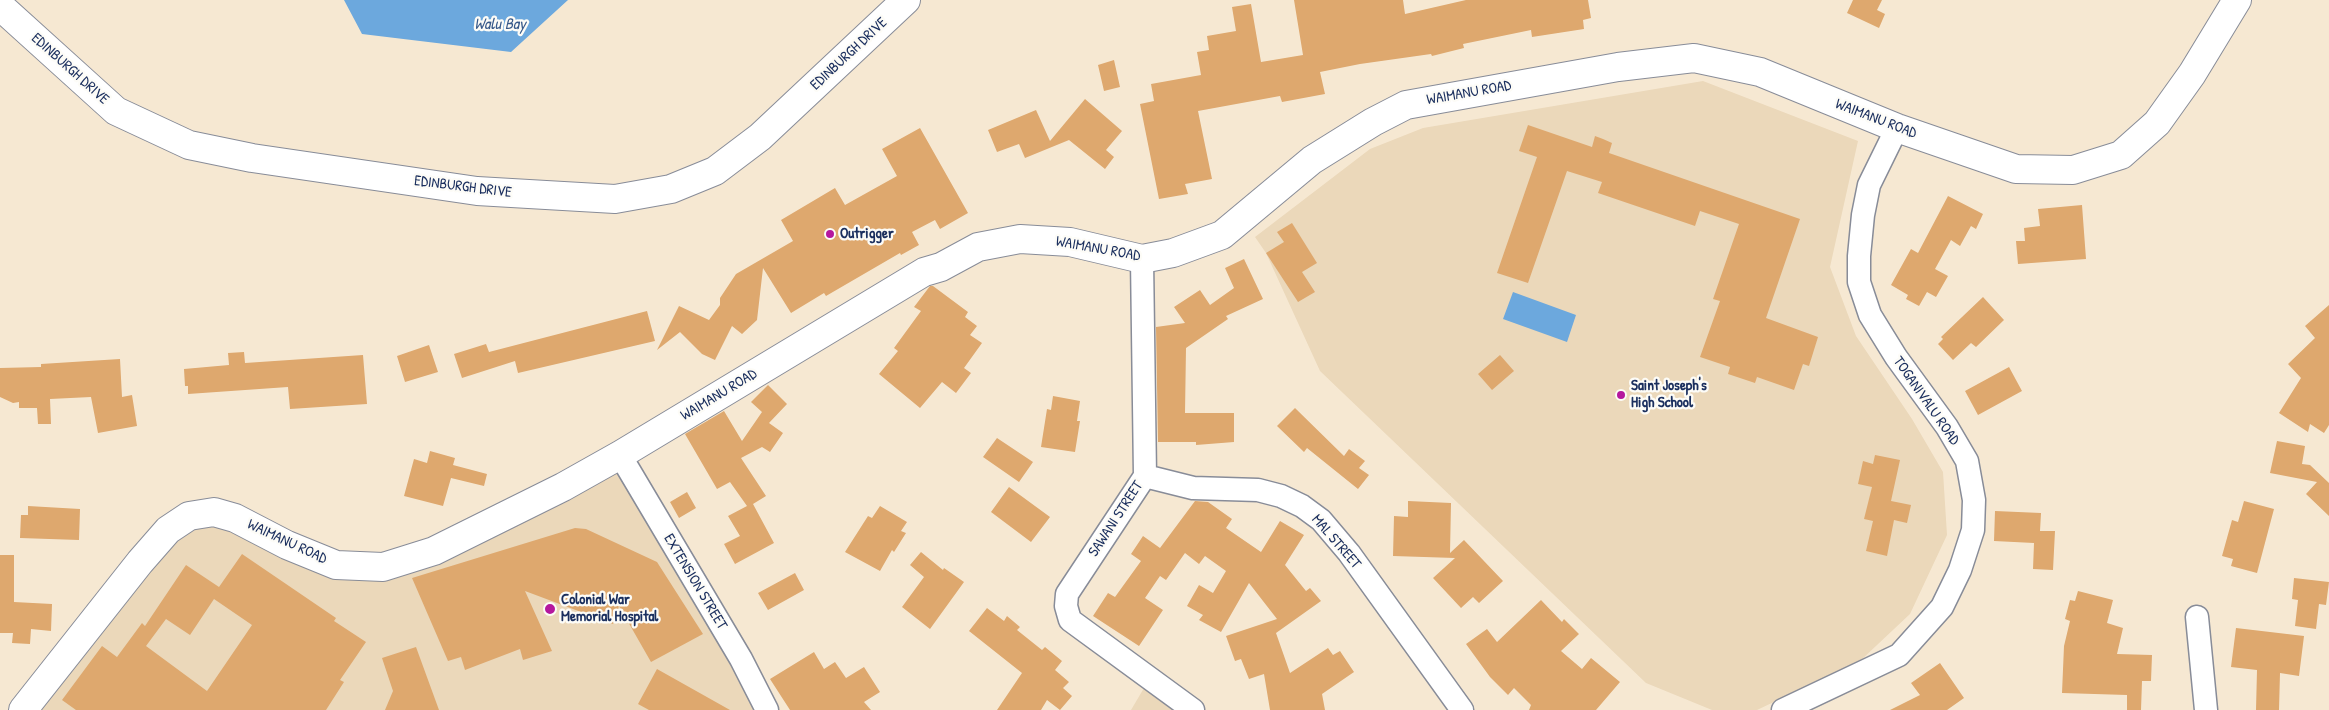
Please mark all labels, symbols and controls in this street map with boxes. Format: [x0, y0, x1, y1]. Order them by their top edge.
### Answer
street label: EDINBURGH DRIVE [807, 14, 891, 94]
water label: Walu Bay [474, 15, 526, 35]
street label: EDINBURGH DRIVE [28, 29, 112, 109]
street label: WAIMANU ROAD [1425, 77, 1513, 109]
street label: WAIMANU ROAD [1833, 95, 1919, 143]
street label: EDINBURGH DRIVE [413, 172, 513, 202]
place label: Outrigger [840, 225, 894, 243]
marker: Outrigger [824, 228, 836, 240]
street label: WAIMANU ROAD [1054, 233, 1142, 265]
street label: TOGANIVALU ROAD [1889, 353, 1963, 449]
street label: WAIMANU ROAD [678, 365, 760, 425]
place label: Saint Joseph's High School [1631, 377, 1707, 412]
marker: Saint Joseph's High School [1615, 389, 1627, 401]
street label: SAWANI STREET [1085, 478, 1147, 560]
street label: MAL STREET [1307, 511, 1365, 573]
street label: WAIMANU ROAD [244, 516, 330, 568]
street label: EXTENSION STREET [659, 531, 731, 633]
place label: Colonial War Memorial Hospital [561, 591, 658, 626]
marker: Colonial War Memorial Hospital [543, 602, 557, 616]

